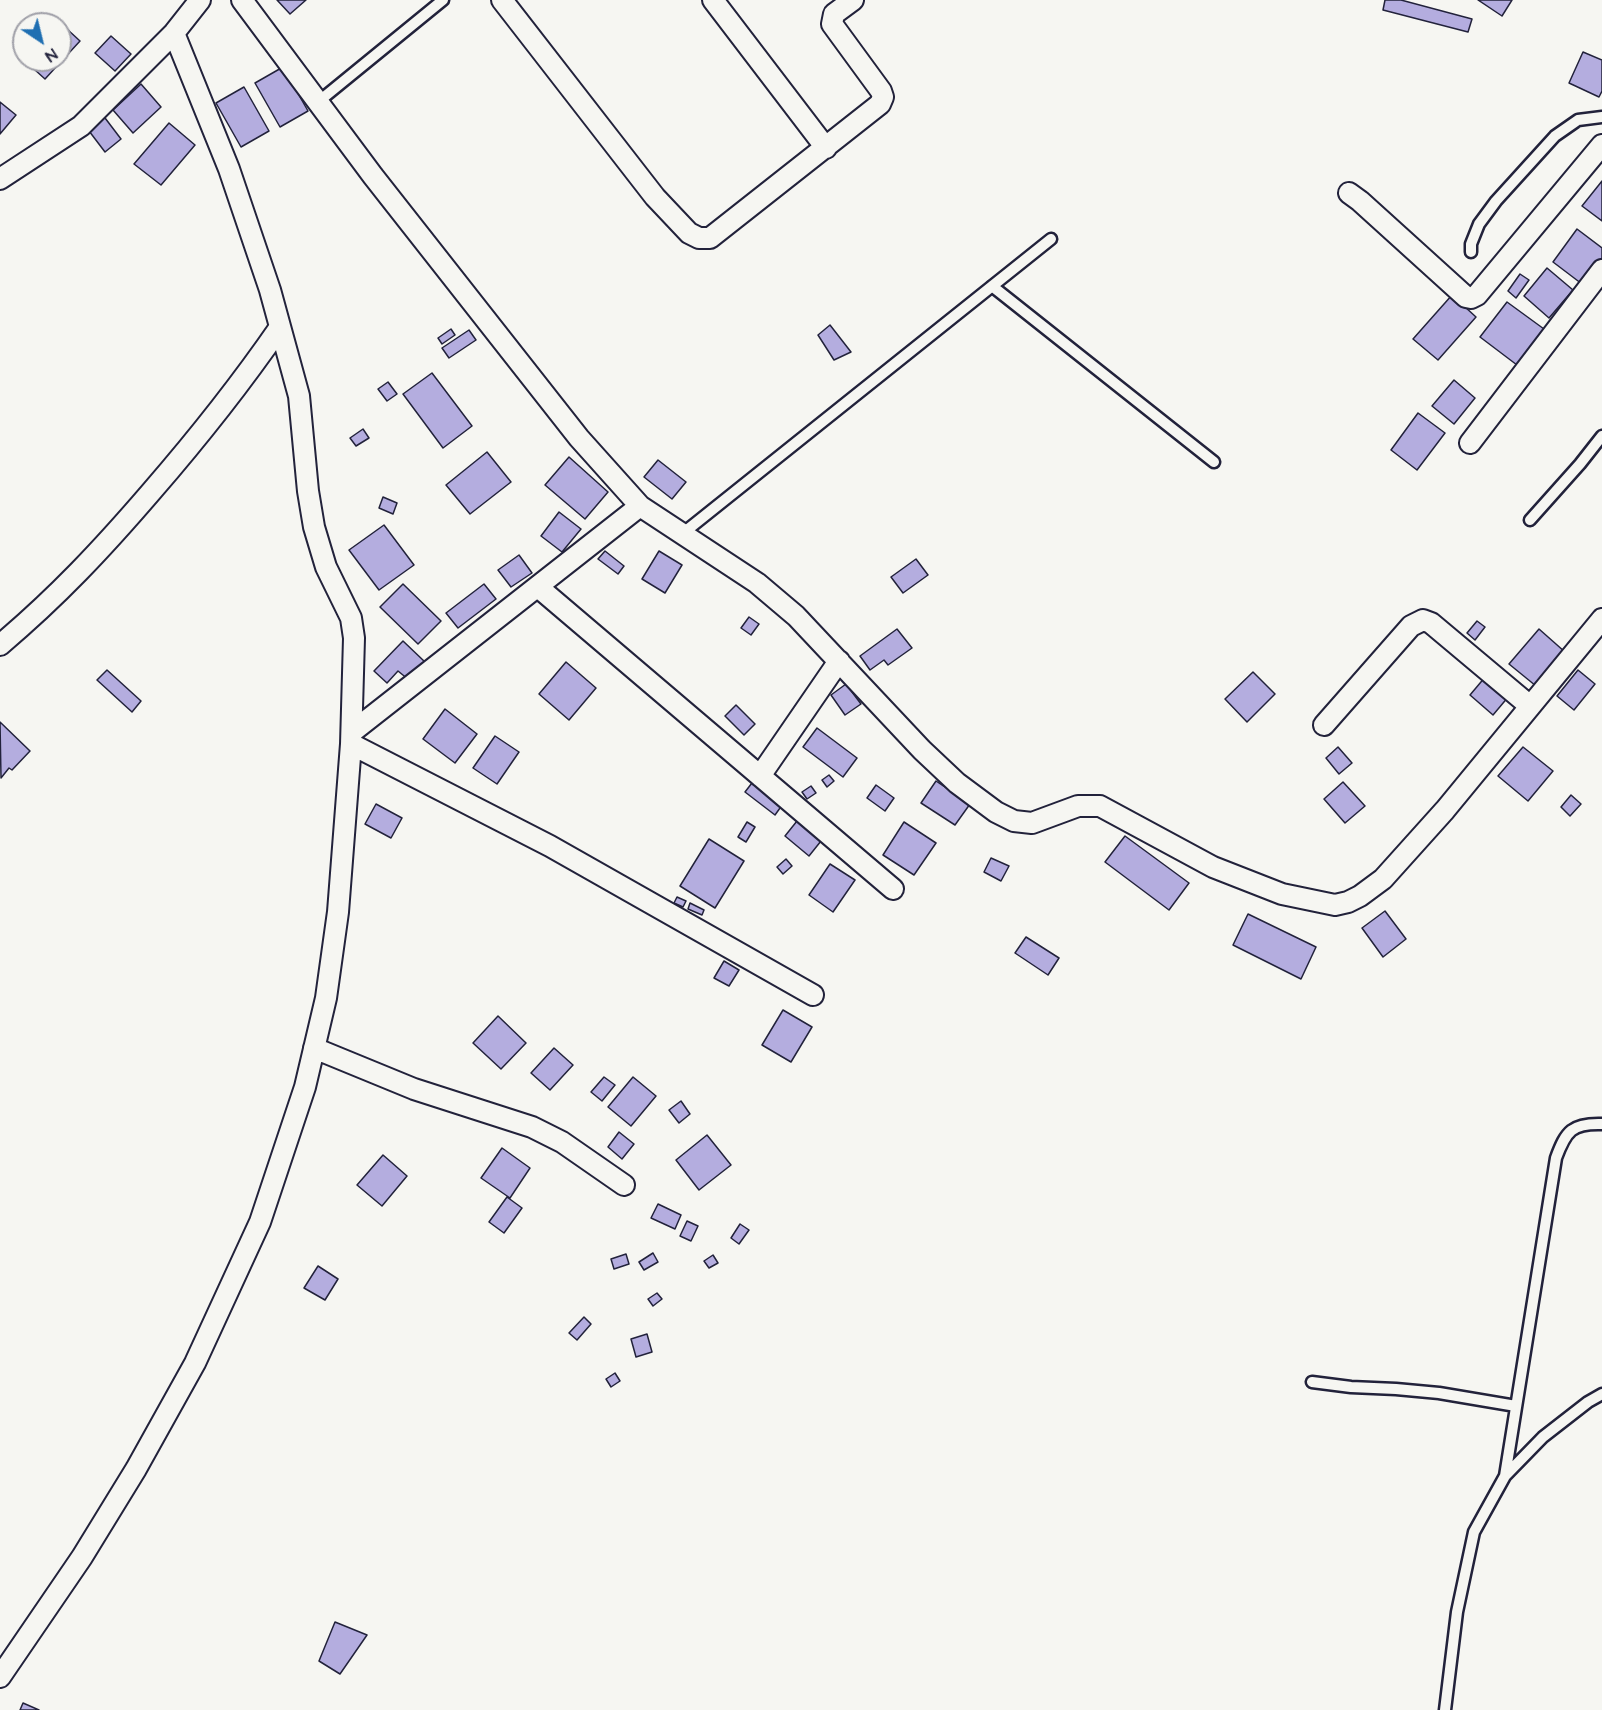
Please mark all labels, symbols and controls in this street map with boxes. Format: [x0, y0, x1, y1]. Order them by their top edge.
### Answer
north arrow [12, 12, 72, 72]
text: N [41, 43, 62, 67]

